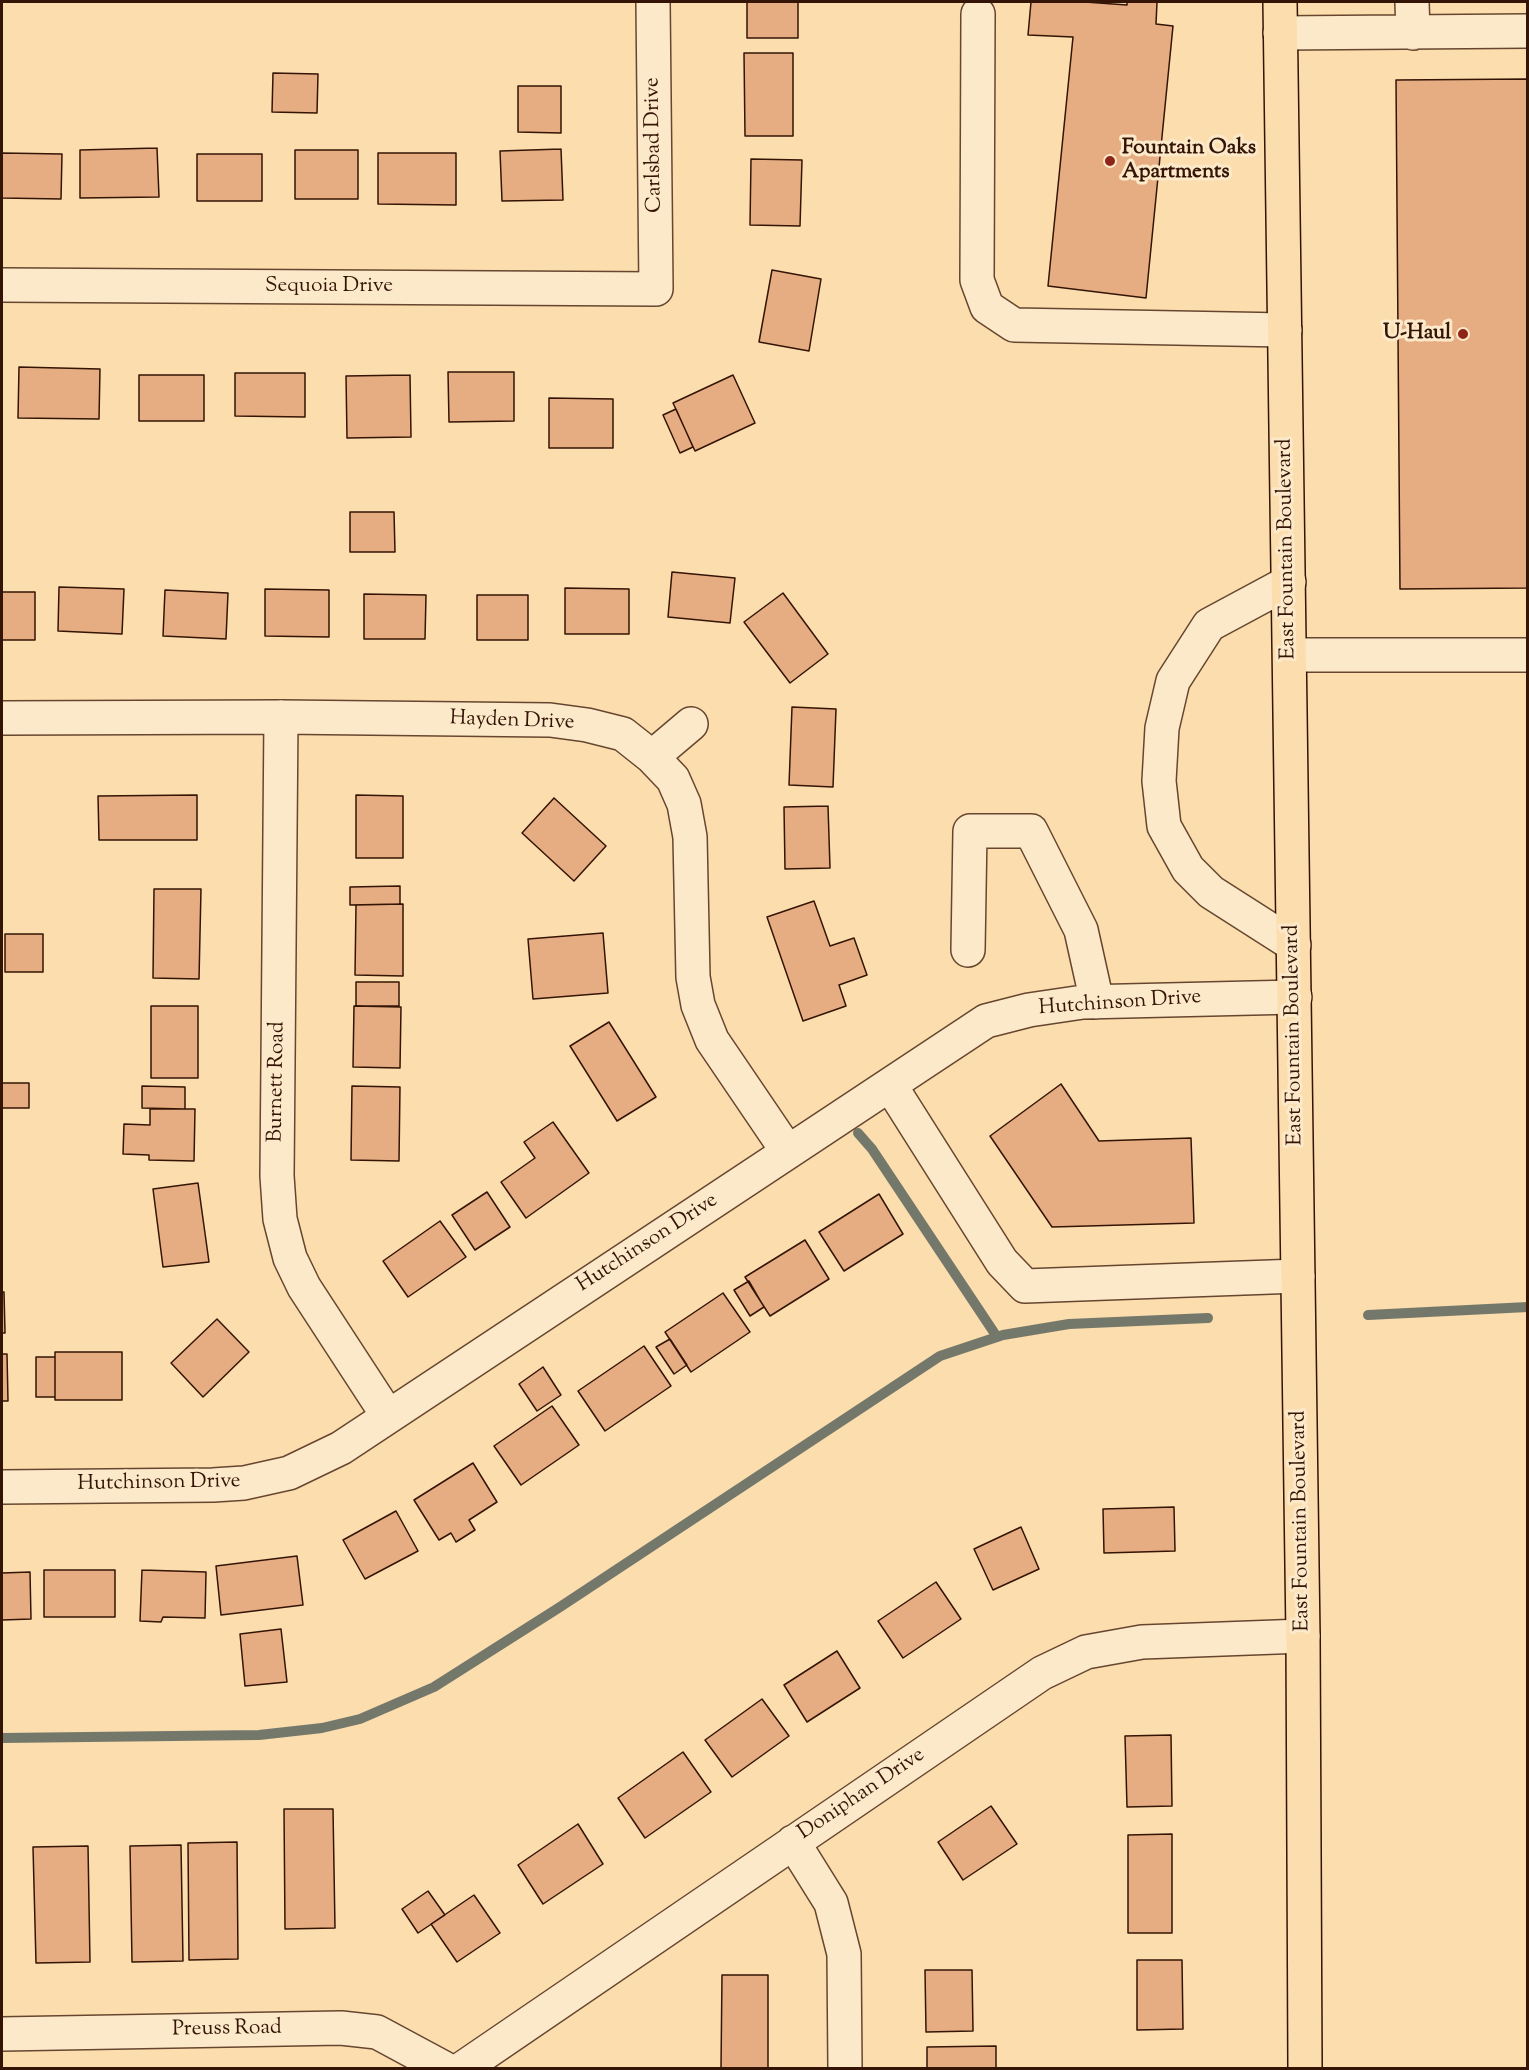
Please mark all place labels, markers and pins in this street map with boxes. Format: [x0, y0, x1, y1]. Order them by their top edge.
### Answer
place label: Fountain Oaks Apartments [1122, 136, 1256, 186]
marker: Fountain Oaks Apartments [1103, 154, 1117, 168]
place label: U-Haul [1383, 321, 1451, 347]
marker: U-Haul [1456, 327, 1470, 341]

